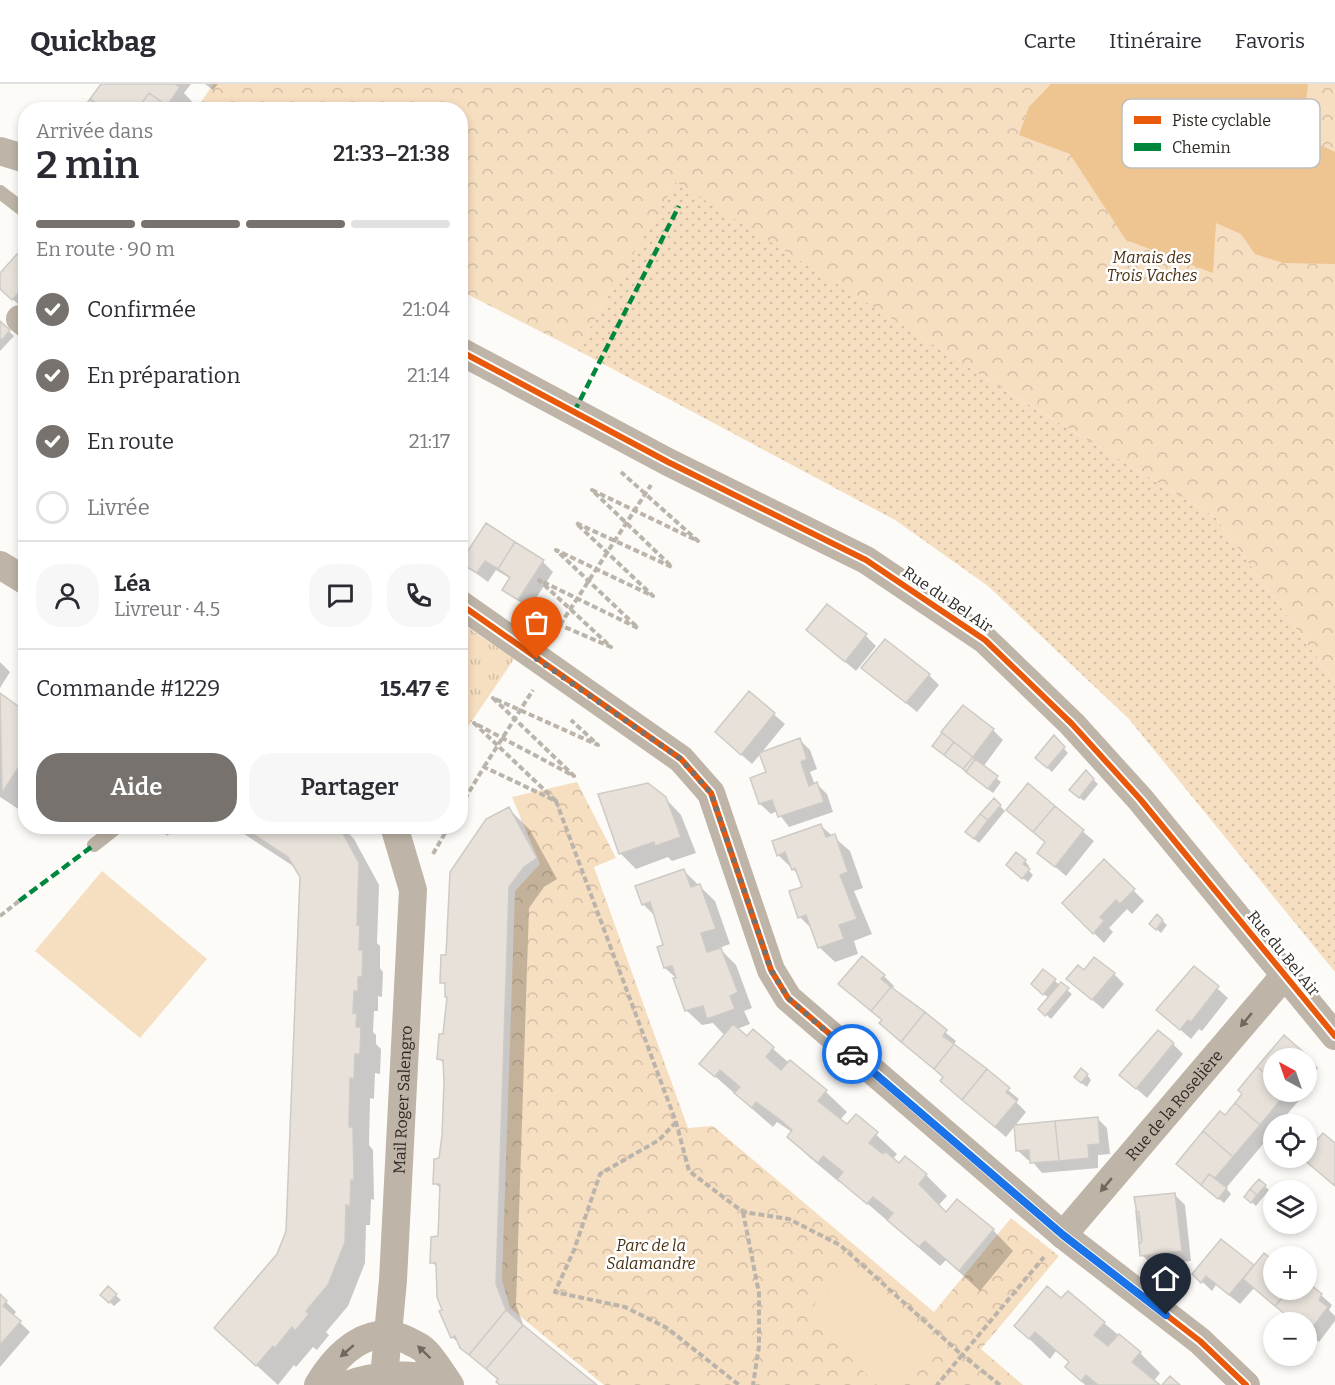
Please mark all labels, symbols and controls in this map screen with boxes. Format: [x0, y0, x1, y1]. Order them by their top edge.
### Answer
text: Quickbag [30, 25, 156, 58]
text: Carte [1023, 28, 1076, 54]
text: Itinéraire [1109, 28, 1202, 54]
text: Favoris [1235, 28, 1305, 54]
legend [1122, 99, 1320, 168]
text: Piste cyclable [1172, 111, 1271, 130]
text: Arrivée dans [36, 119, 153, 143]
text: Chemin [1172, 138, 1231, 157]
text: 21:33–21:38 [333, 140, 450, 167]
text: 2 min [36, 142, 139, 188]
text: En route · 90 m [36, 237, 175, 261]
park label: Marais des Trois Vaches [1107, 248, 1198, 285]
icon: check [36, 293, 69, 326]
text: Confirmée [87, 296, 196, 323]
text: 21:04 [402, 297, 450, 321]
icon: check [36, 359, 69, 392]
text: En préparation [87, 362, 240, 389]
text: 21:14 [407, 363, 450, 387]
icon: check [36, 425, 69, 458]
text: En route [87, 428, 174, 455]
text: 21:17 [409, 429, 450, 453]
text: Livrée [87, 494, 150, 521]
street label: Rue du Bel Air [899, 562, 996, 636]
button: person [36, 564, 99, 627]
button: chat [309, 564, 372, 627]
button: phone [387, 564, 450, 627]
text: Léa [114, 570, 151, 597]
text: Livreur · 4.5 [114, 597, 220, 621]
pin [511, 597, 562, 659]
icon: bag [520, 606, 553, 639]
text: Commande #1229 [36, 675, 220, 702]
text: 15.47 € [380, 675, 450, 702]
button: Aide [36, 753, 237, 822]
button: Partager [249, 753, 450, 822]
street label: Rue du Bel Air [1243, 907, 1324, 1000]
one-way arrow [1240, 1012, 1253, 1027]
courier [822, 1024, 882, 1084]
street label: Mail Roger Salengro [389, 1025, 416, 1174]
icon: car [836, 1038, 869, 1071]
street label: Rue de la Roselière [1122, 1046, 1227, 1164]
north arrow [1263, 1048, 1317, 1102]
map controls [1263, 1048, 1317, 1366]
button: locate [1263, 1114, 1317, 1168]
one-way arrow [1100, 1177, 1113, 1192]
button: layers [1263, 1180, 1317, 1234]
park label: Parc de la Salamandre [606, 1236, 696, 1273]
button: + [1263, 1246, 1317, 1300]
pin [1140, 1253, 1191, 1315]
icon: home [1149, 1262, 1182, 1295]
button: − [1263, 1312, 1317, 1366]
one-way arrow [339, 1344, 354, 1358]
one-way arrow [416, 1345, 431, 1359]

